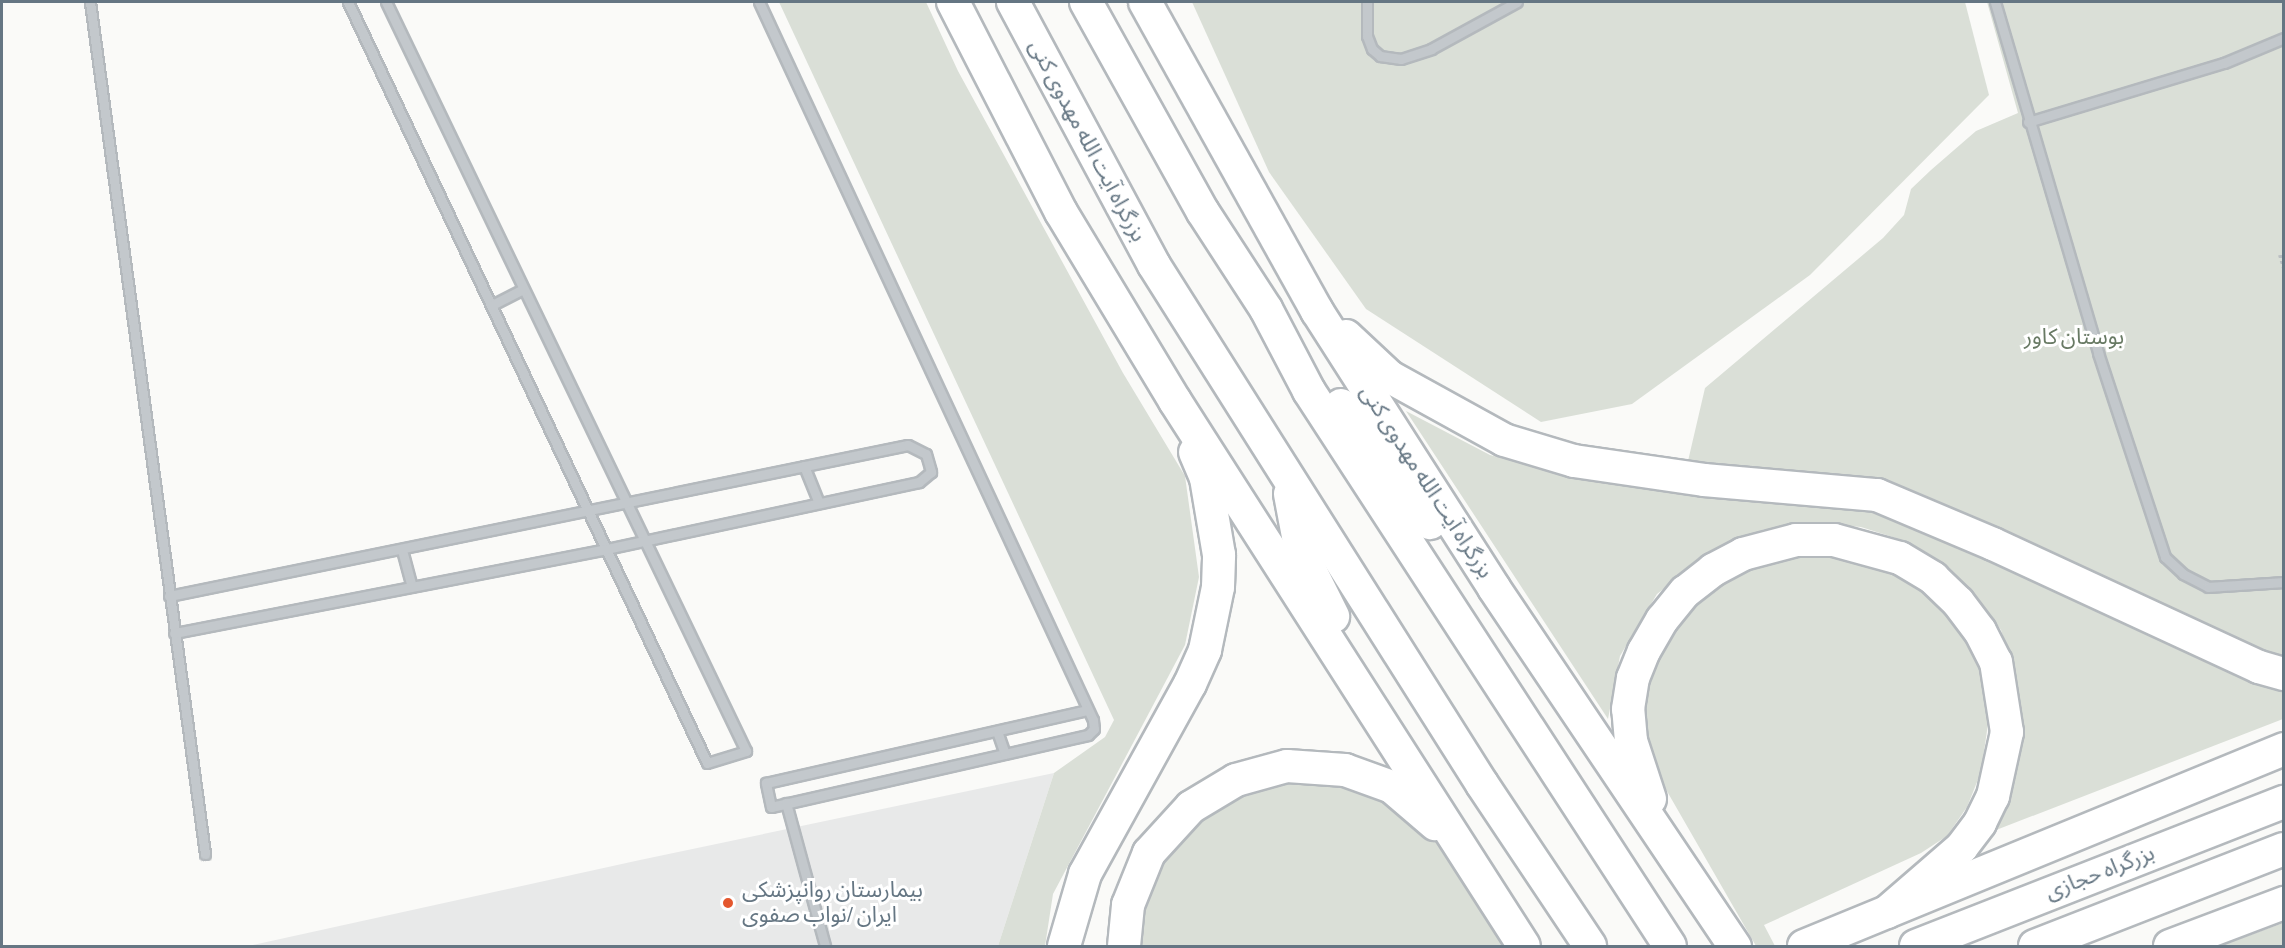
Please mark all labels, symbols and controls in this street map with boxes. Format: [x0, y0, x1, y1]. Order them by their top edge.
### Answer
street label: بزرگراه آیت الله مهدوی کنی [1023, 35, 1151, 247]
park label: بوستان کاور [2024, 325, 2124, 351]
street label: بزرگراه آیت الله مهدوی کنی [1354, 380, 1498, 584]
street label: بزرگراه حجازی [2042, 840, 2158, 906]
place label: بیمارستان روانپزشکی ایران /نواب صفوی [742, 877, 923, 928]
marker: بیمارستان روانپزشکی ایران /نواب صفوی [719, 894, 737, 912]

